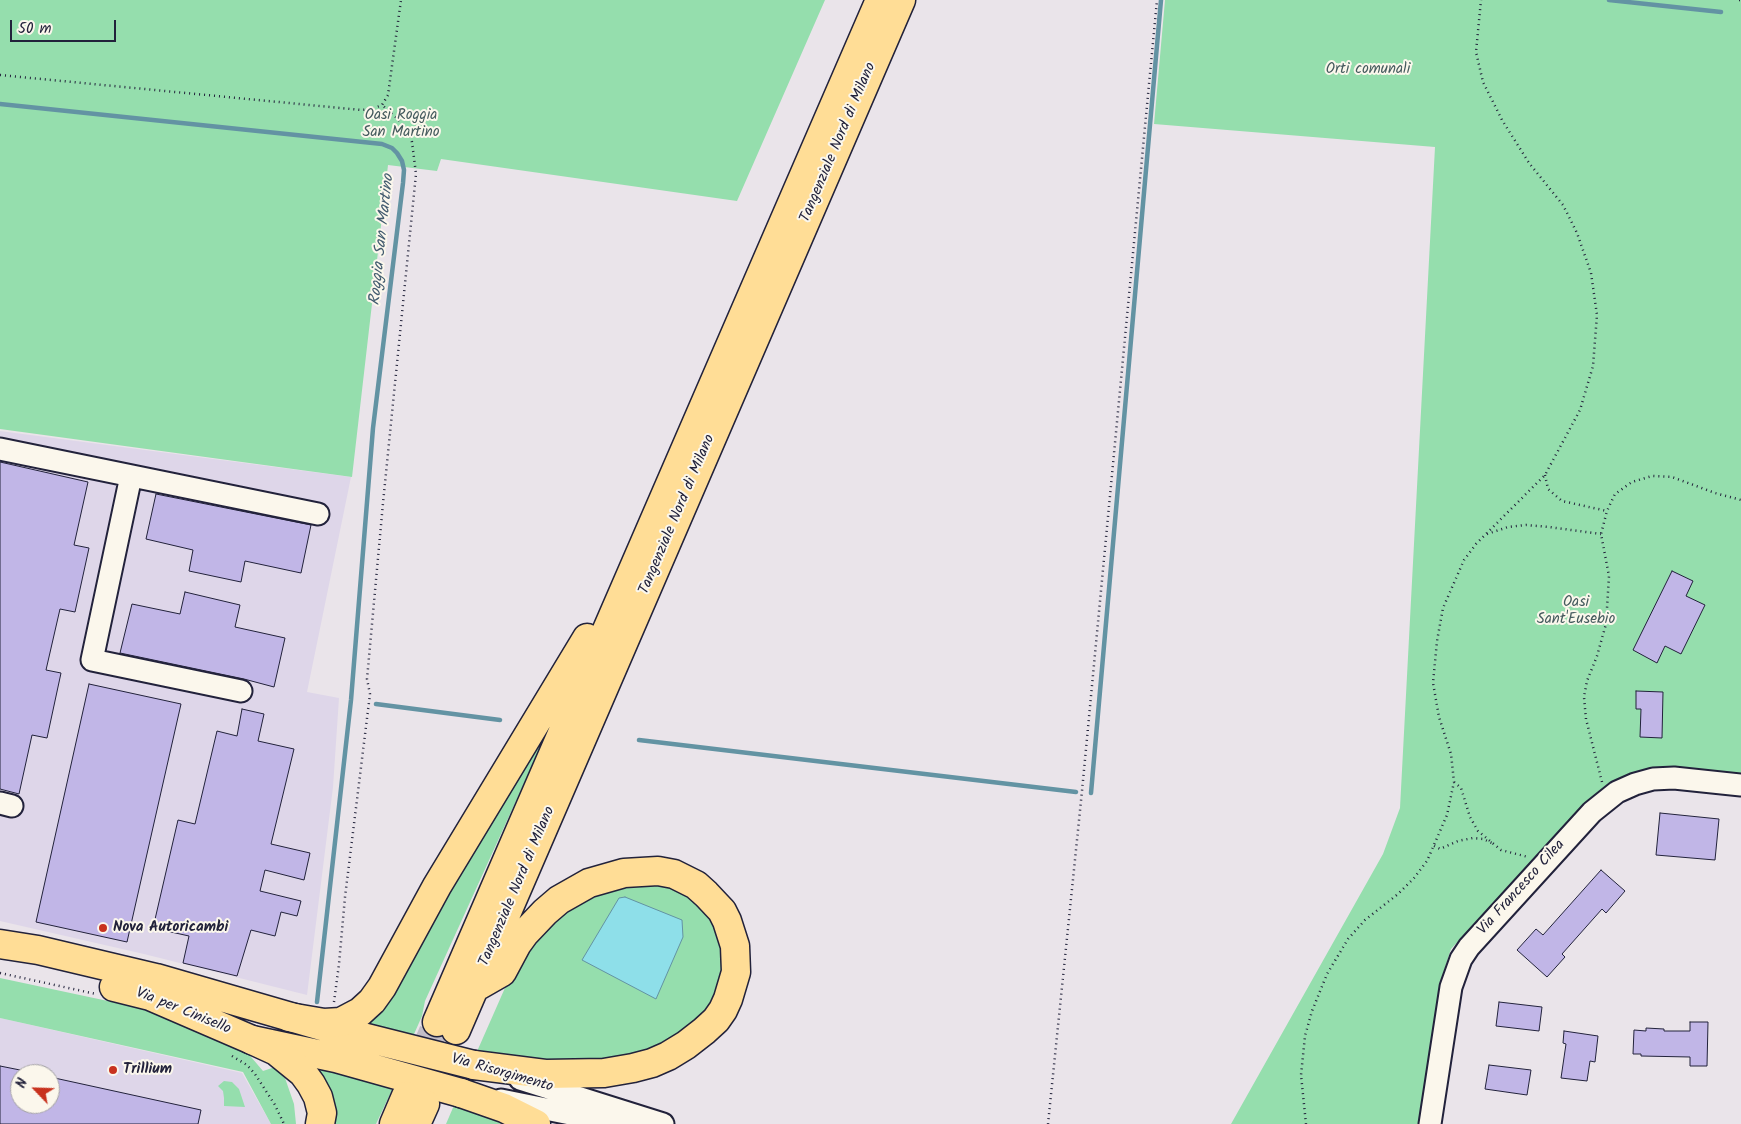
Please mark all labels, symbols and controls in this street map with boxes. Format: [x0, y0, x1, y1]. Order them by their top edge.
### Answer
scale bar [12, 10, 119, 42]
text: 50 m [18, 17, 52, 41]
street label: Tangenziale Nord di Milano [797, 60, 881, 226]
park label: Orti comunali [1326, 61, 1410, 79]
park label: Oasi Roggia San Martino [362, 107, 440, 142]
water label: Roggia San Martino [367, 174, 399, 306]
street label: Tangenziale Nord di Milano [636, 432, 720, 598]
park label: Oasi Sant'Eusebio [1537, 594, 1615, 629]
street label: Tangenziale Nord di Milano [476, 804, 560, 970]
street label: Via Francesco Cilea [1475, 837, 1569, 939]
place label: Nova Autoricambi [113, 919, 228, 937]
marker: Nova Autoricambi [97, 922, 109, 934]
street label: Via per Cinisello [133, 985, 233, 1039]
street label: Via Risorgimento [449, 1051, 555, 1097]
place label: Trillium [123, 1061, 172, 1079]
north arrow [10, 1064, 60, 1114]
marker: Trillium [107, 1064, 119, 1076]
text: N [10, 1075, 34, 1092]

